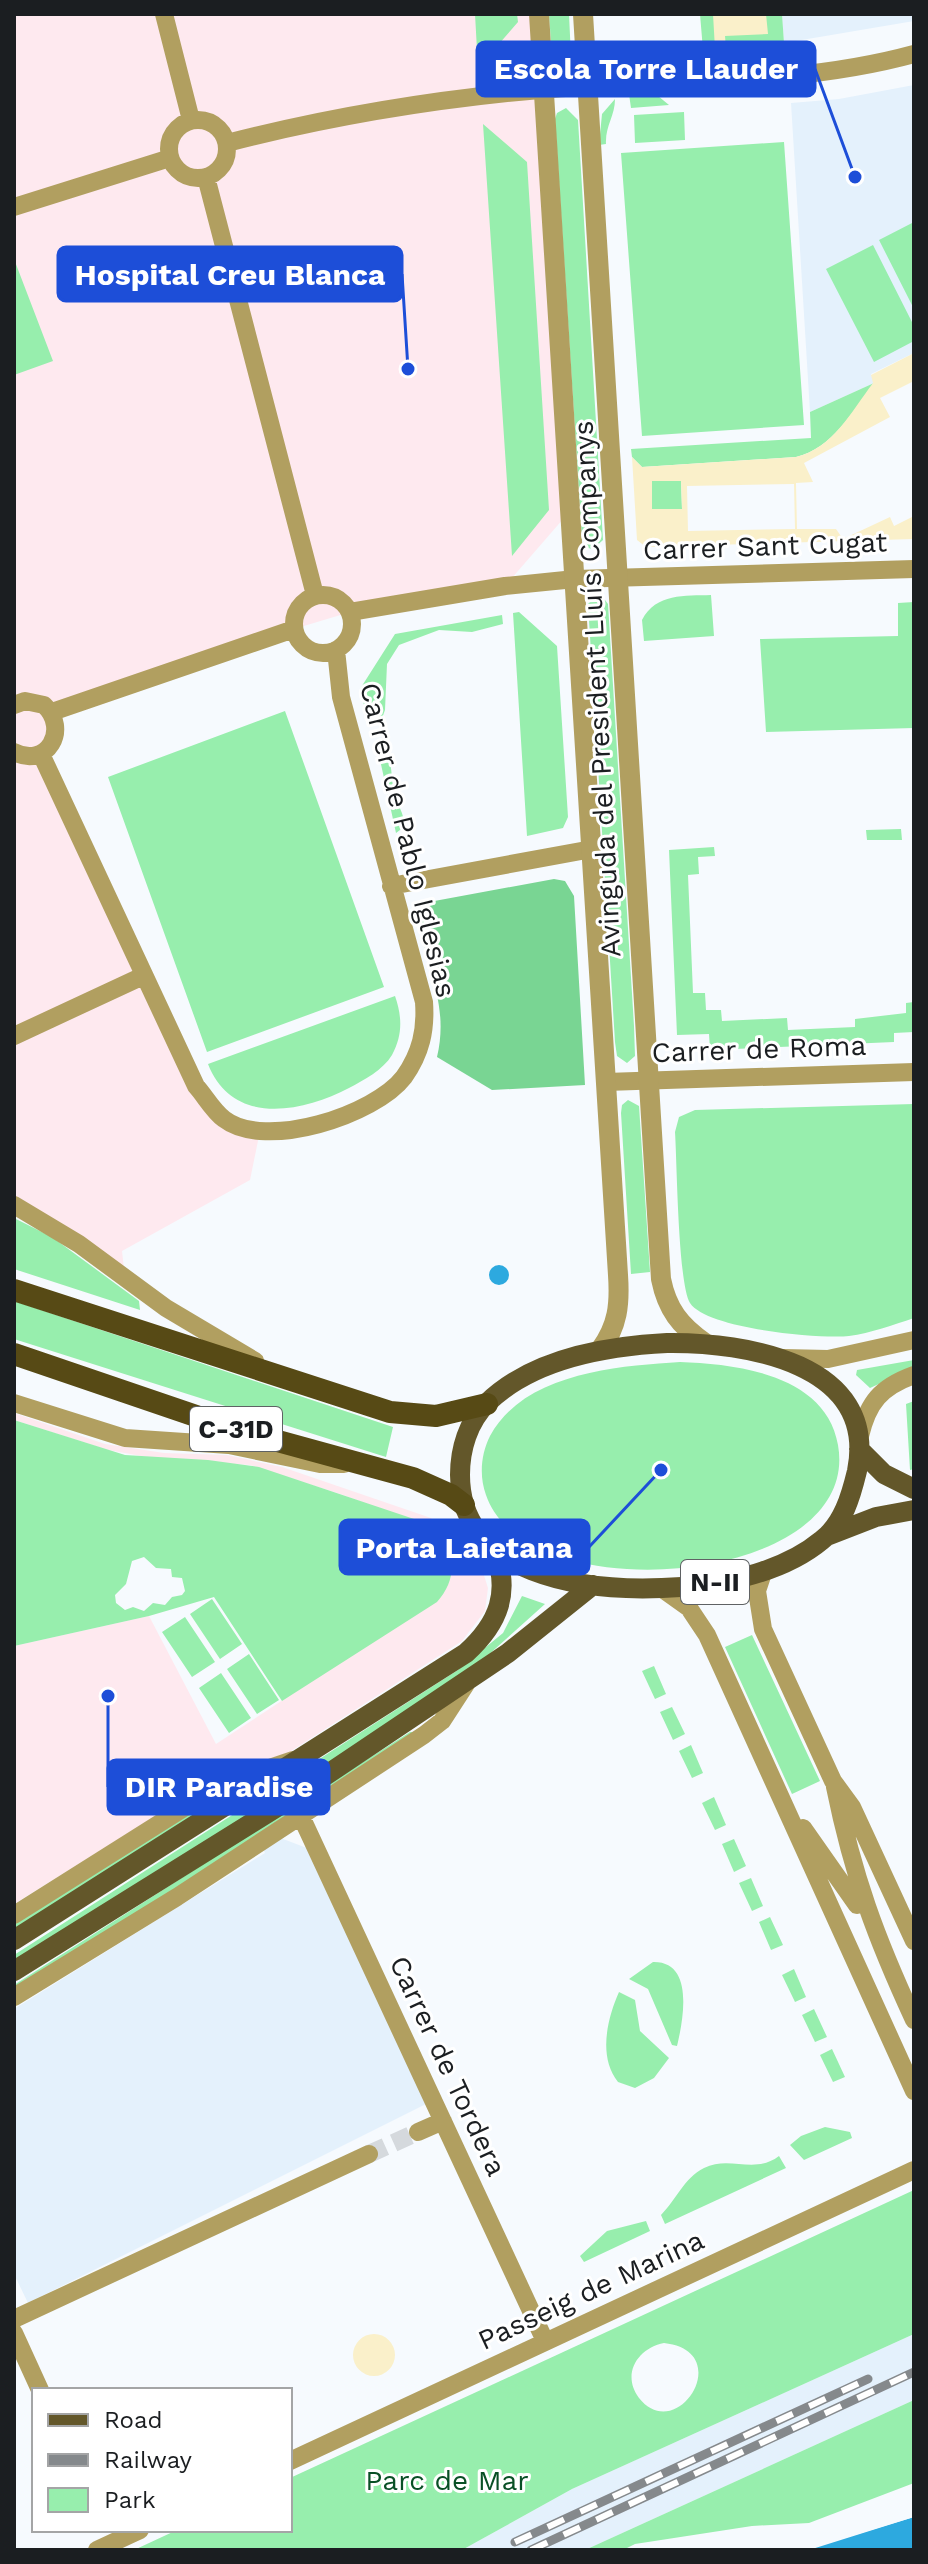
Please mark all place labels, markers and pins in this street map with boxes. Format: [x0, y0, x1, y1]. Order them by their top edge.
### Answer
callout: Escola Torre Llauder [477, 42, 815, 96]
callout: Hospital Creu Blanca [58, 247, 402, 301]
callout: Porta Laietana [340, 1520, 589, 1574]
callout: DIR Paradise [108, 1760, 329, 1814]

